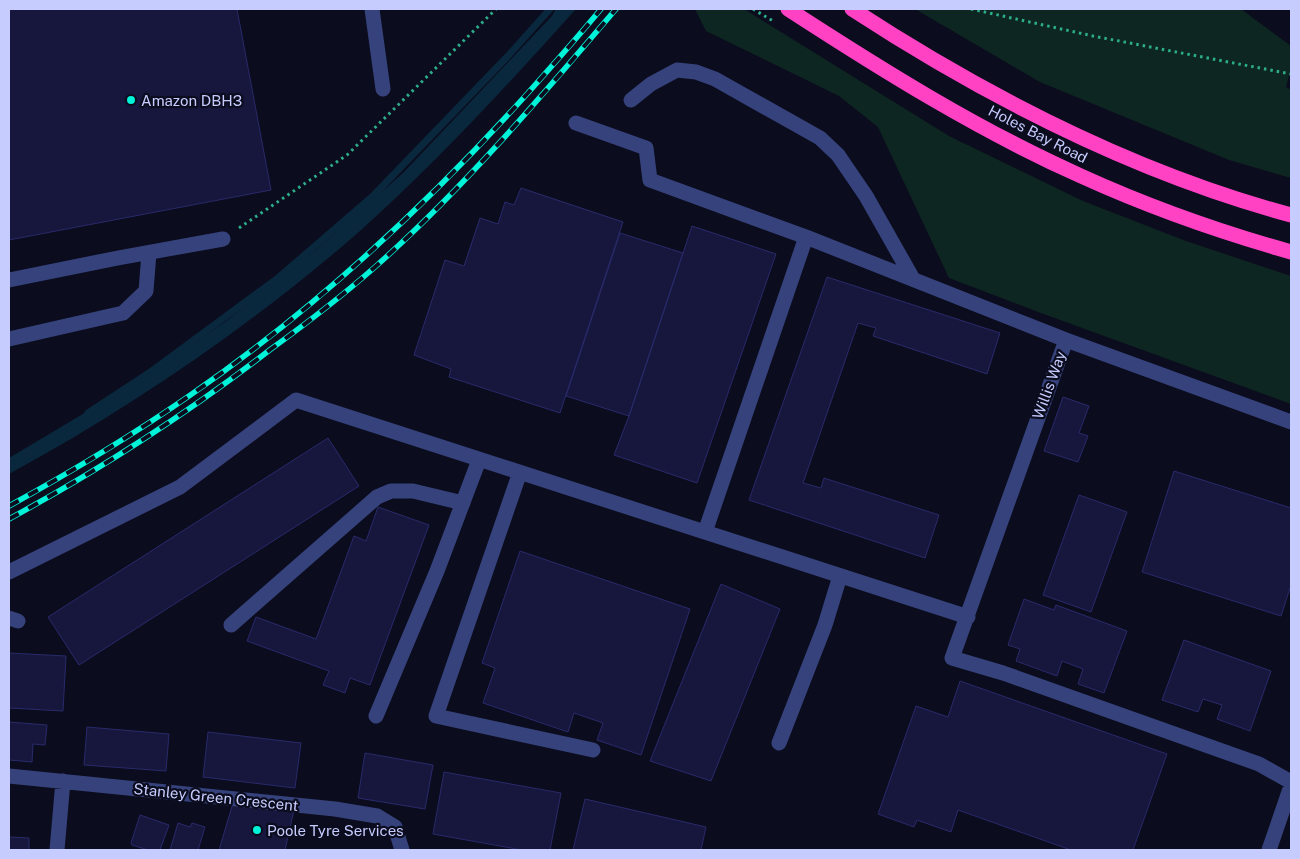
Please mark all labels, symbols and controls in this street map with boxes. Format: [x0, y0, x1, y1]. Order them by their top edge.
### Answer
place label: Amazon DBH3 [141, 92, 242, 109]
marker: Amazon DBH3 [125, 94, 137, 106]
street label: Holes Bay Road [986, 102, 1090, 166]
street label: Willis Way [1029, 349, 1069, 421]
street label: Stanley Green Crescent [133, 780, 299, 814]
place label: Poole Tyre Services [267, 822, 404, 839]
marker: Poole Tyre Services [251, 824, 263, 836]

